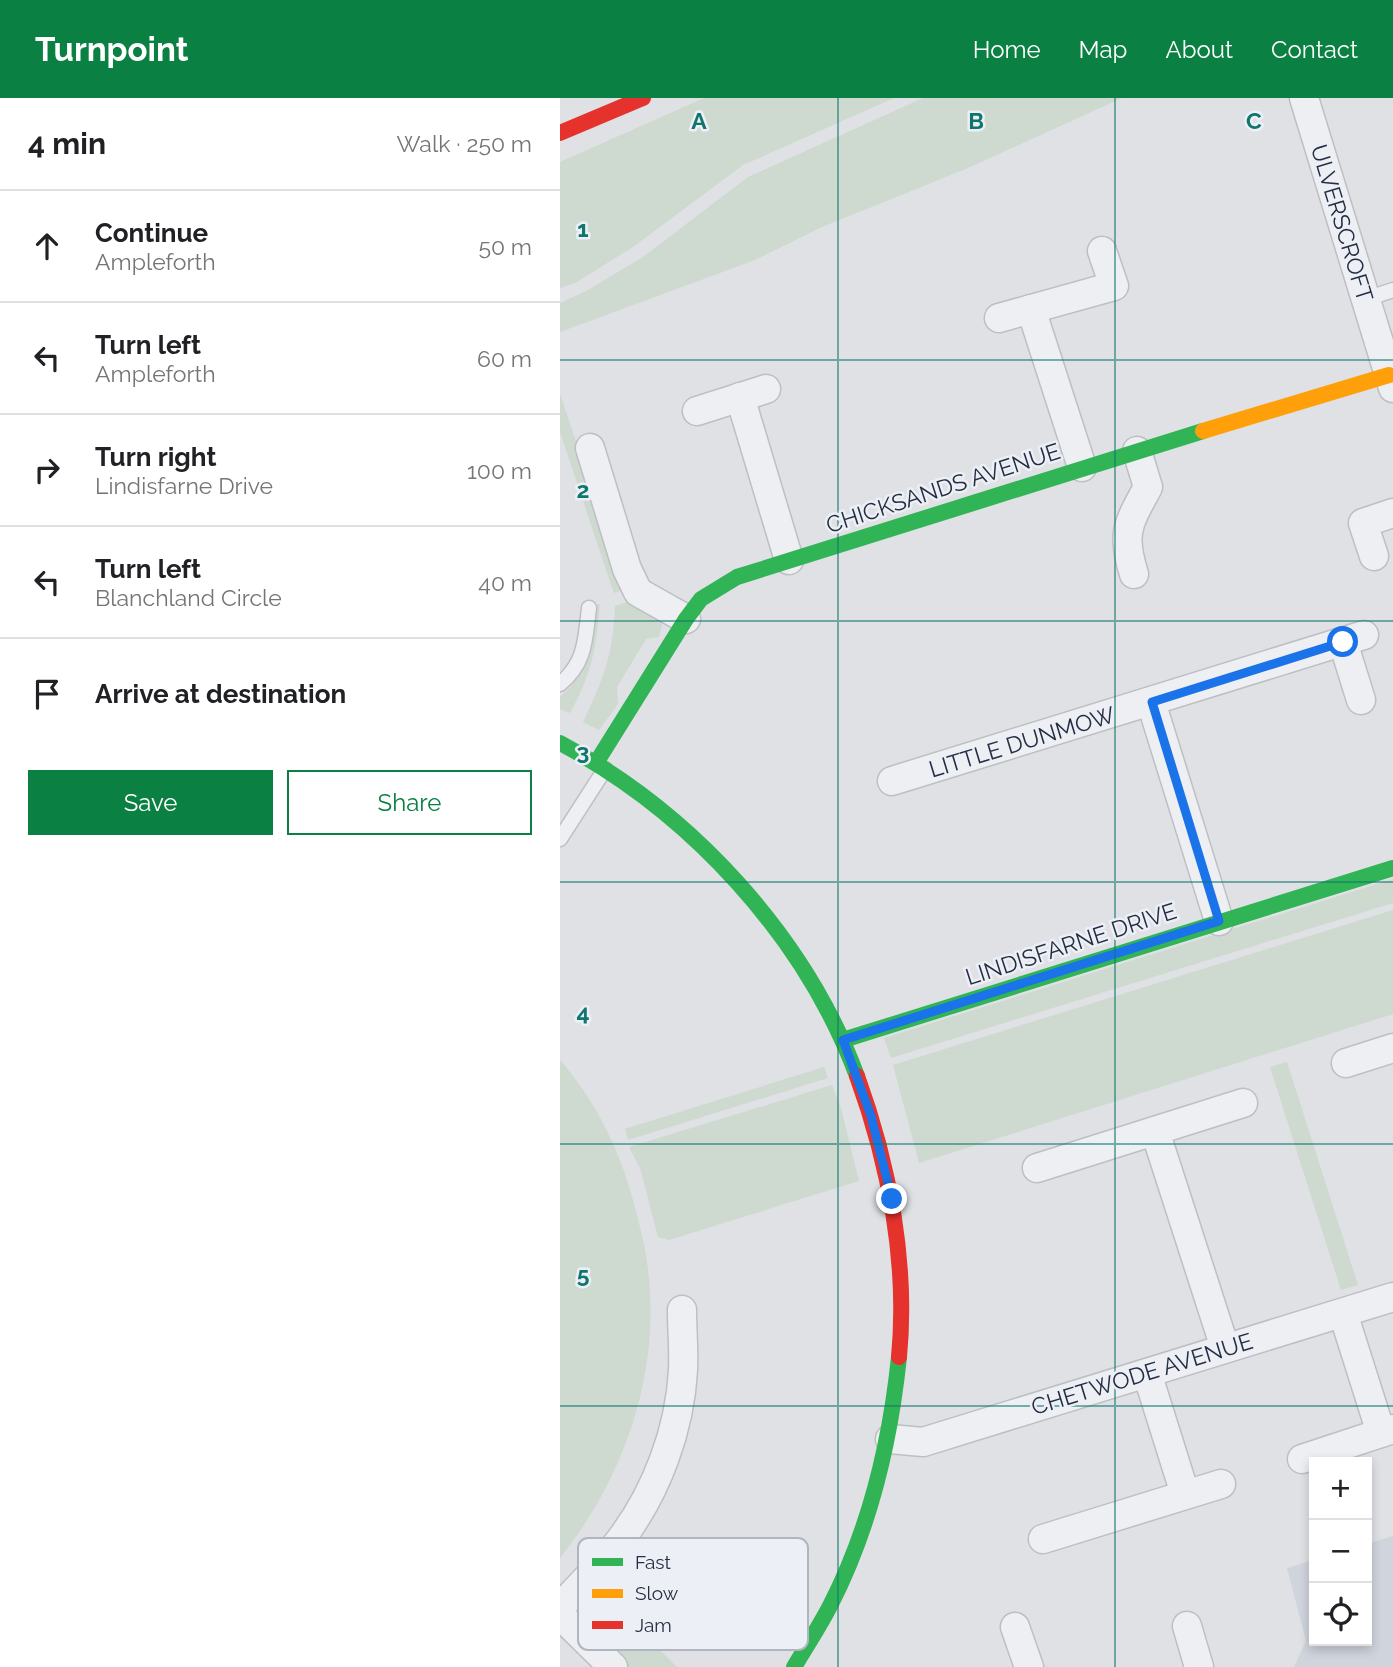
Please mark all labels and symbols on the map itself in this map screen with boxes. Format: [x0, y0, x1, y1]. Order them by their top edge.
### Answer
text: A [691, 107, 707, 134]
text: B [968, 107, 984, 134]
text: C [1246, 107, 1262, 134]
street label: ULVERSCROFT [1306, 141, 1379, 305]
text: 1 [577, 215, 589, 242]
street label: CHICKSANDS AVENUE [822, 437, 1063, 538]
text: 2 [577, 476, 589, 503]
route start [1327, 626, 1358, 657]
street label: LITTLE DUNMOW [926, 700, 1118, 783]
text: 3 [577, 738, 589, 765]
street label: LINDISFARNE DRIVE [962, 897, 1180, 990]
text: 4 [576, 999, 590, 1026]
route end [876, 1183, 907, 1214]
text: 5 [577, 1261, 590, 1288]
street label: CHETWODE AVENUE [1028, 1327, 1256, 1420]
legend [578, 1538, 808, 1650]
text: Fast [635, 1551, 671, 1573]
text: Slow [635, 1582, 679, 1604]
text: Jam [635, 1614, 672, 1636]

